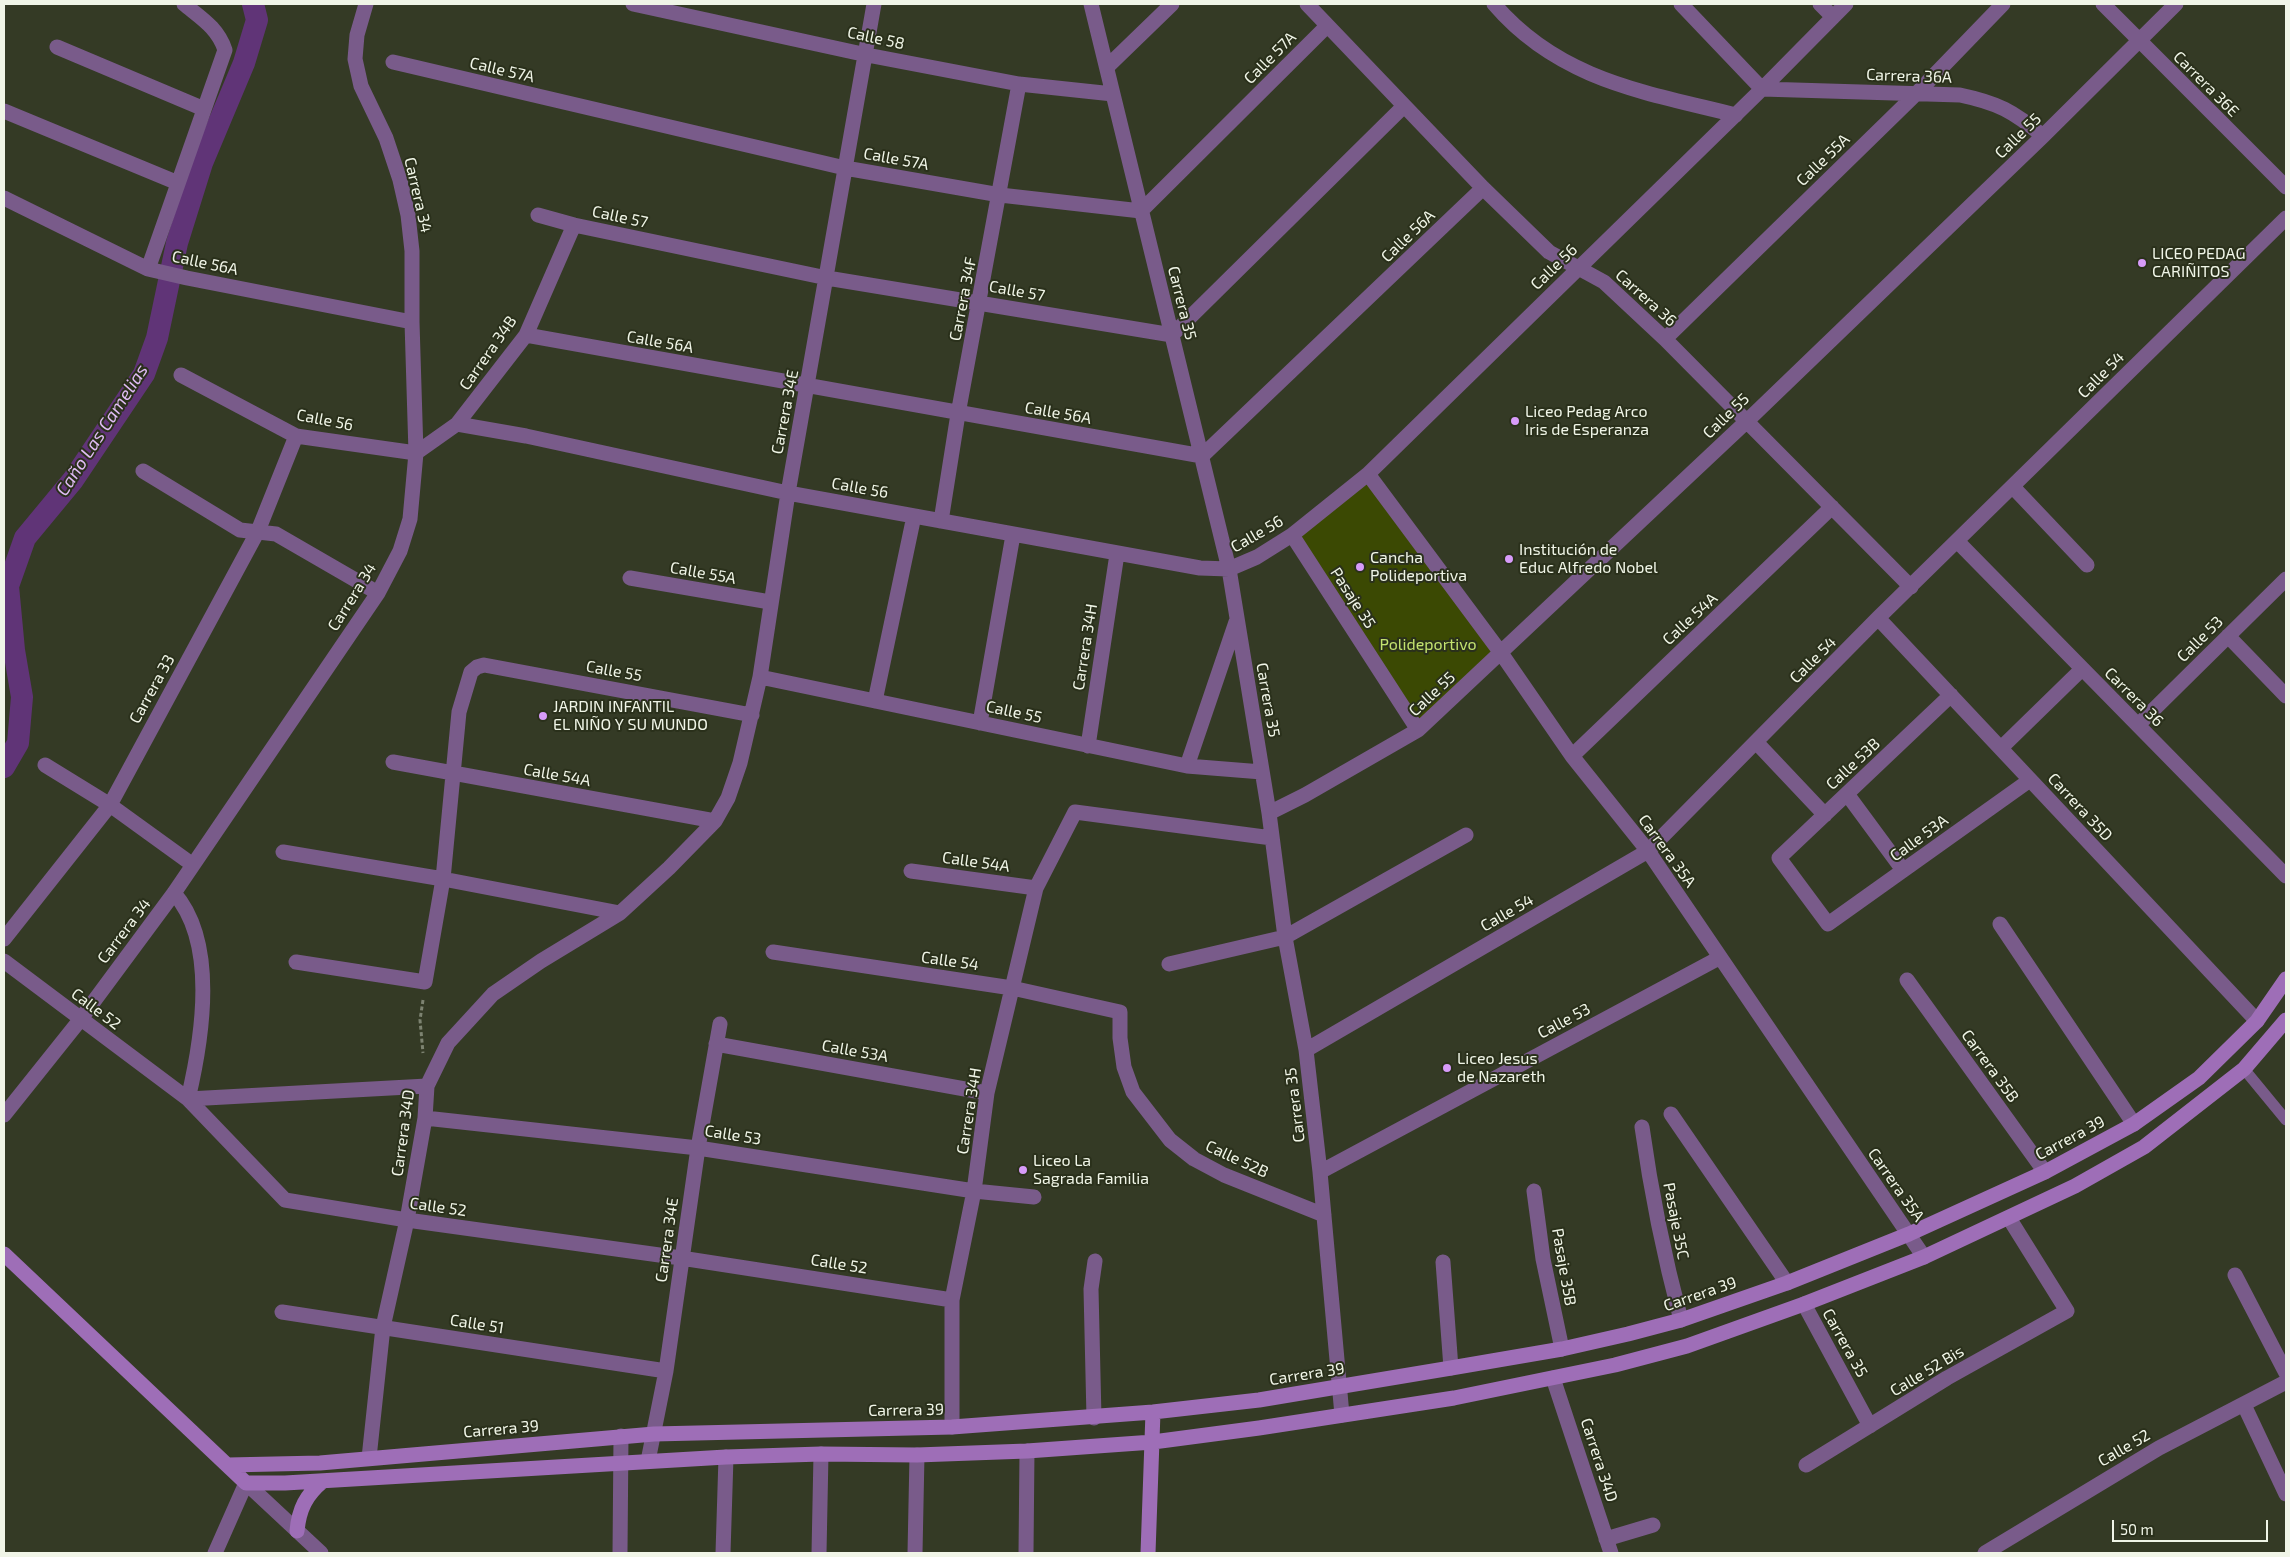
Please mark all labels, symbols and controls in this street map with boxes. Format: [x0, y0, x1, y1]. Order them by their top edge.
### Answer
street label: Calle 58 [846, 23, 906, 53]
street label: Calle 57A [1240, 28, 1300, 88]
street label: Carrera 36E [2169, 47, 2243, 121]
street label: Calle 57A [468, 53, 536, 87]
street label: Carrera 36A [1866, 65, 1952, 87]
street label: Calle 55 [1991, 109, 2045, 163]
street label: Calle 55A [1792, 130, 1854, 190]
street label: Calle 57A [862, 144, 930, 174]
street label: Carrera 34 [400, 156, 436, 234]
street label: Calle 57 [590, 202, 650, 232]
street label: Calle 56A [1377, 206, 1439, 266]
street label: Calle 56 [1527, 240, 1581, 294]
place label: LICEO PEDAG CARIÑITOS [2152, 244, 2246, 282]
street label: Calle 56A [170, 247, 240, 279]
street label: Carrera 34F [945, 255, 981, 343]
marker: LICEO PEDAG CARIÑITOS [2136, 257, 2148, 269]
street label: Carrera 35 [1164, 264, 1200, 342]
street label: Carrera 36 [1611, 265, 1681, 331]
street label: Calle 57 [988, 277, 1046, 305]
street label: Carrera 34B [455, 312, 521, 394]
street label: Calle 56A [625, 327, 695, 357]
street label: Calle 54 [2074, 348, 2128, 402]
water label: Caño Las Camelias [51, 360, 153, 500]
street label: Carrera 34E [767, 368, 803, 456]
street label: Calle 55 [1699, 389, 1753, 443]
street label: Calle 56A [1023, 398, 1093, 428]
place label: Liceo Pedag Arco Iris de Esperanza [1525, 402, 1649, 440]
street label: Calle 56 [295, 405, 355, 435]
marker: Liceo Pedag Arco Iris de Esperanza [1509, 415, 1521, 427]
street label: Calle 56 [830, 474, 890, 502]
street label: Calle 56 [1227, 511, 1287, 557]
place label: Institución de Educ Alfredo Nobel [1519, 540, 1658, 578]
place label: Cancha Polideportiva [1370, 548, 1467, 586]
marker: Institución de Educ Alfredo Nobel [1503, 553, 1515, 565]
street label: Calle 55A [669, 558, 737, 588]
street label: Carrera 34 [324, 559, 380, 635]
marker: Cancha Polideportiva [1354, 561, 1366, 573]
street label: Pasaje 35 [1326, 564, 1380, 632]
street label: Calle 54A [1659, 589, 1721, 649]
street label: Carrera 34H [1069, 602, 1101, 692]
street label: Calle 53 [2173, 612, 2227, 666]
street label: Calle 54 [1786, 633, 1840, 687]
park label: Polideportivo [1379, 635, 1477, 655]
street label: Carrera 33 [125, 651, 179, 727]
street label: Calle 55 [584, 657, 644, 685]
street label: Carrera 35 [1252, 661, 1284, 739]
street label: Carrera 36 [2100, 663, 2168, 731]
street label: Calle 55 [1405, 668, 1459, 720]
place label: JARDIN INFANTIL EL NIÑO Y SU MUNDO [553, 697, 708, 735]
street label: Calle 55 [984, 697, 1044, 727]
marker: JARDIN INFANTIL EL NIÑO Y SU MUNDO [537, 710, 549, 722]
street label: Calle 53B [1822, 734, 1884, 794]
street label: Calle 54A [522, 760, 592, 790]
street label: Carrera 35D [2044, 769, 2116, 845]
street label: Carrera 35A [1634, 811, 1700, 891]
street label: Calle 53A [1886, 811, 1952, 865]
street label: Calle 54A [941, 848, 1011, 876]
street label: Calle 54 [1477, 890, 1537, 936]
street label: Carrera 34 [93, 895, 155, 967]
street label: Calle 54 [920, 947, 980, 975]
street label: Calle 52 [67, 984, 125, 1034]
street label: Calle 53 [1534, 999, 1594, 1043]
street label: Carrera 35B [1957, 1026, 2023, 1106]
street label: Calle 53A [820, 1036, 890, 1066]
place label: Liceo Jesus de Nazareth [1457, 1049, 1546, 1087]
marker: Liceo Jesus de Nazareth [1441, 1062, 1453, 1074]
street label: Carrera 34H [953, 1066, 985, 1156]
street label: Carrera 35 [1281, 1066, 1309, 1144]
street label: Carrera 34D [387, 1088, 419, 1178]
street label: Carrera 39 [2032, 1112, 2108, 1164]
street label: Calle 53 [703, 1121, 763, 1149]
street label: Calle 52B [1203, 1136, 1271, 1182]
street label: Carrera 35A [1864, 1145, 1928, 1225]
place label: Liceo La Sagrada Familia [1033, 1151, 1149, 1189]
marker: Liceo La Sagrada Familia [1017, 1164, 1029, 1176]
street label: Pasaje 35C [1659, 1181, 1693, 1261]
street label: Calle 52 [408, 1194, 468, 1220]
street label: Carrera 34E [652, 1196, 682, 1284]
street label: Pasaje 35B [1548, 1227, 1580, 1307]
street label: Calle 52 [809, 1250, 869, 1278]
street label: Carrera 39 [1661, 1273, 1739, 1315]
street label: Carrera 35 [1818, 1305, 1872, 1381]
street label: Calle 51 [449, 1310, 505, 1338]
street label: Calle 52 Bis [1887, 1341, 1967, 1401]
street label: Carrera 39 [1268, 1359, 1346, 1389]
street label: Carrera 39 [868, 1400, 944, 1420]
street label: Carrera 39 [462, 1416, 540, 1442]
street label: Carrera 34D [1576, 1416, 1622, 1504]
street label: Calle 52 [2094, 1425, 2154, 1471]
scale bar [2115, 1510, 2271, 1542]
text: 50 m [2120, 1520, 2154, 1538]

